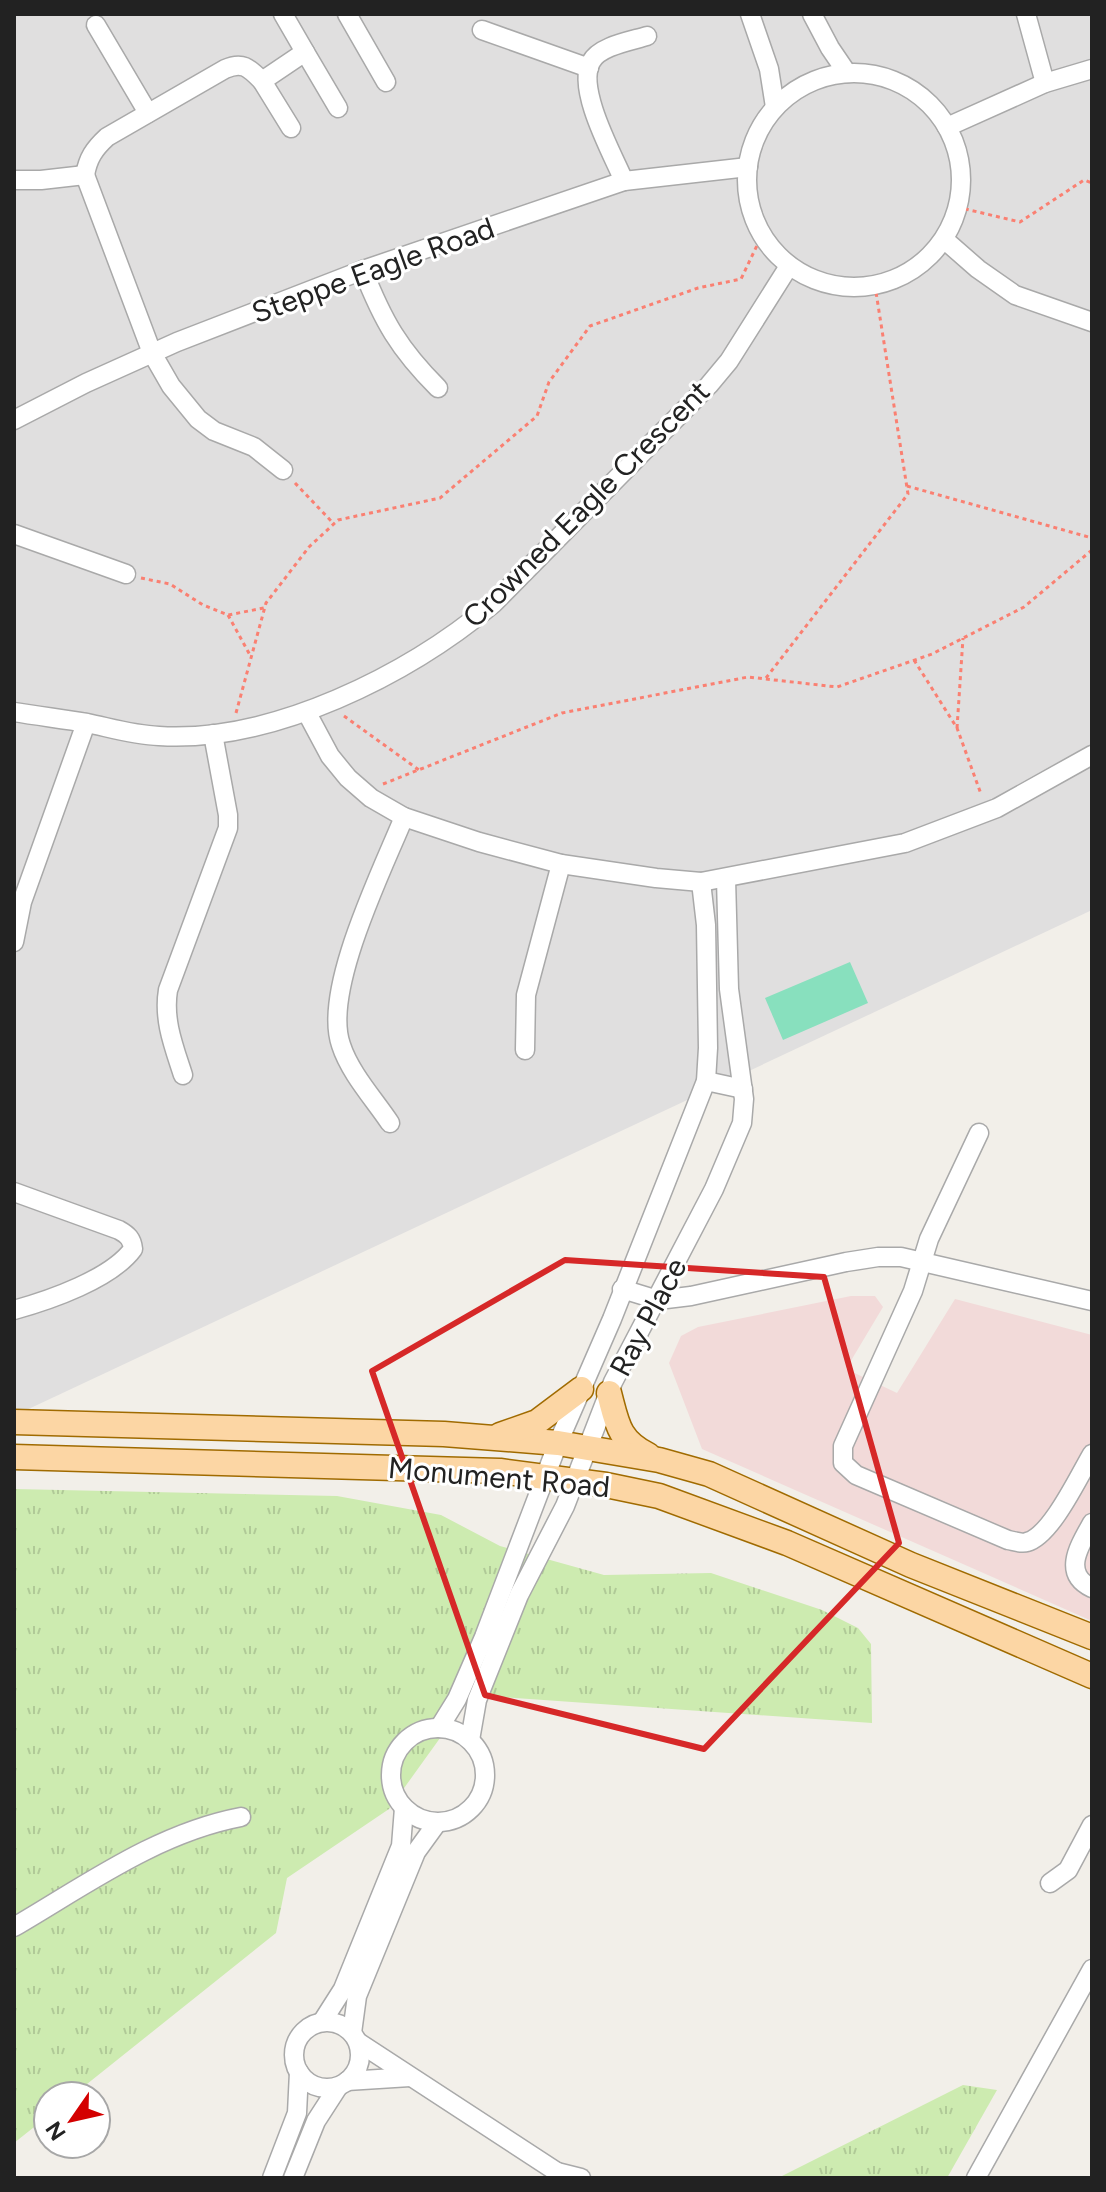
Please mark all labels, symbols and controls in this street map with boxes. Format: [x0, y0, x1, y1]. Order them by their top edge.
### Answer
street label: Steppe Eagle Road [247, 209, 499, 331]
street label: Crowned Eagle Crescent [455, 373, 717, 635]
street label: Ray Place [601, 1251, 695, 1383]
street label: Monument Road [386, 1449, 612, 1505]
north arrow [32, 2080, 112, 2160]
text: N [40, 2116, 72, 2146]

